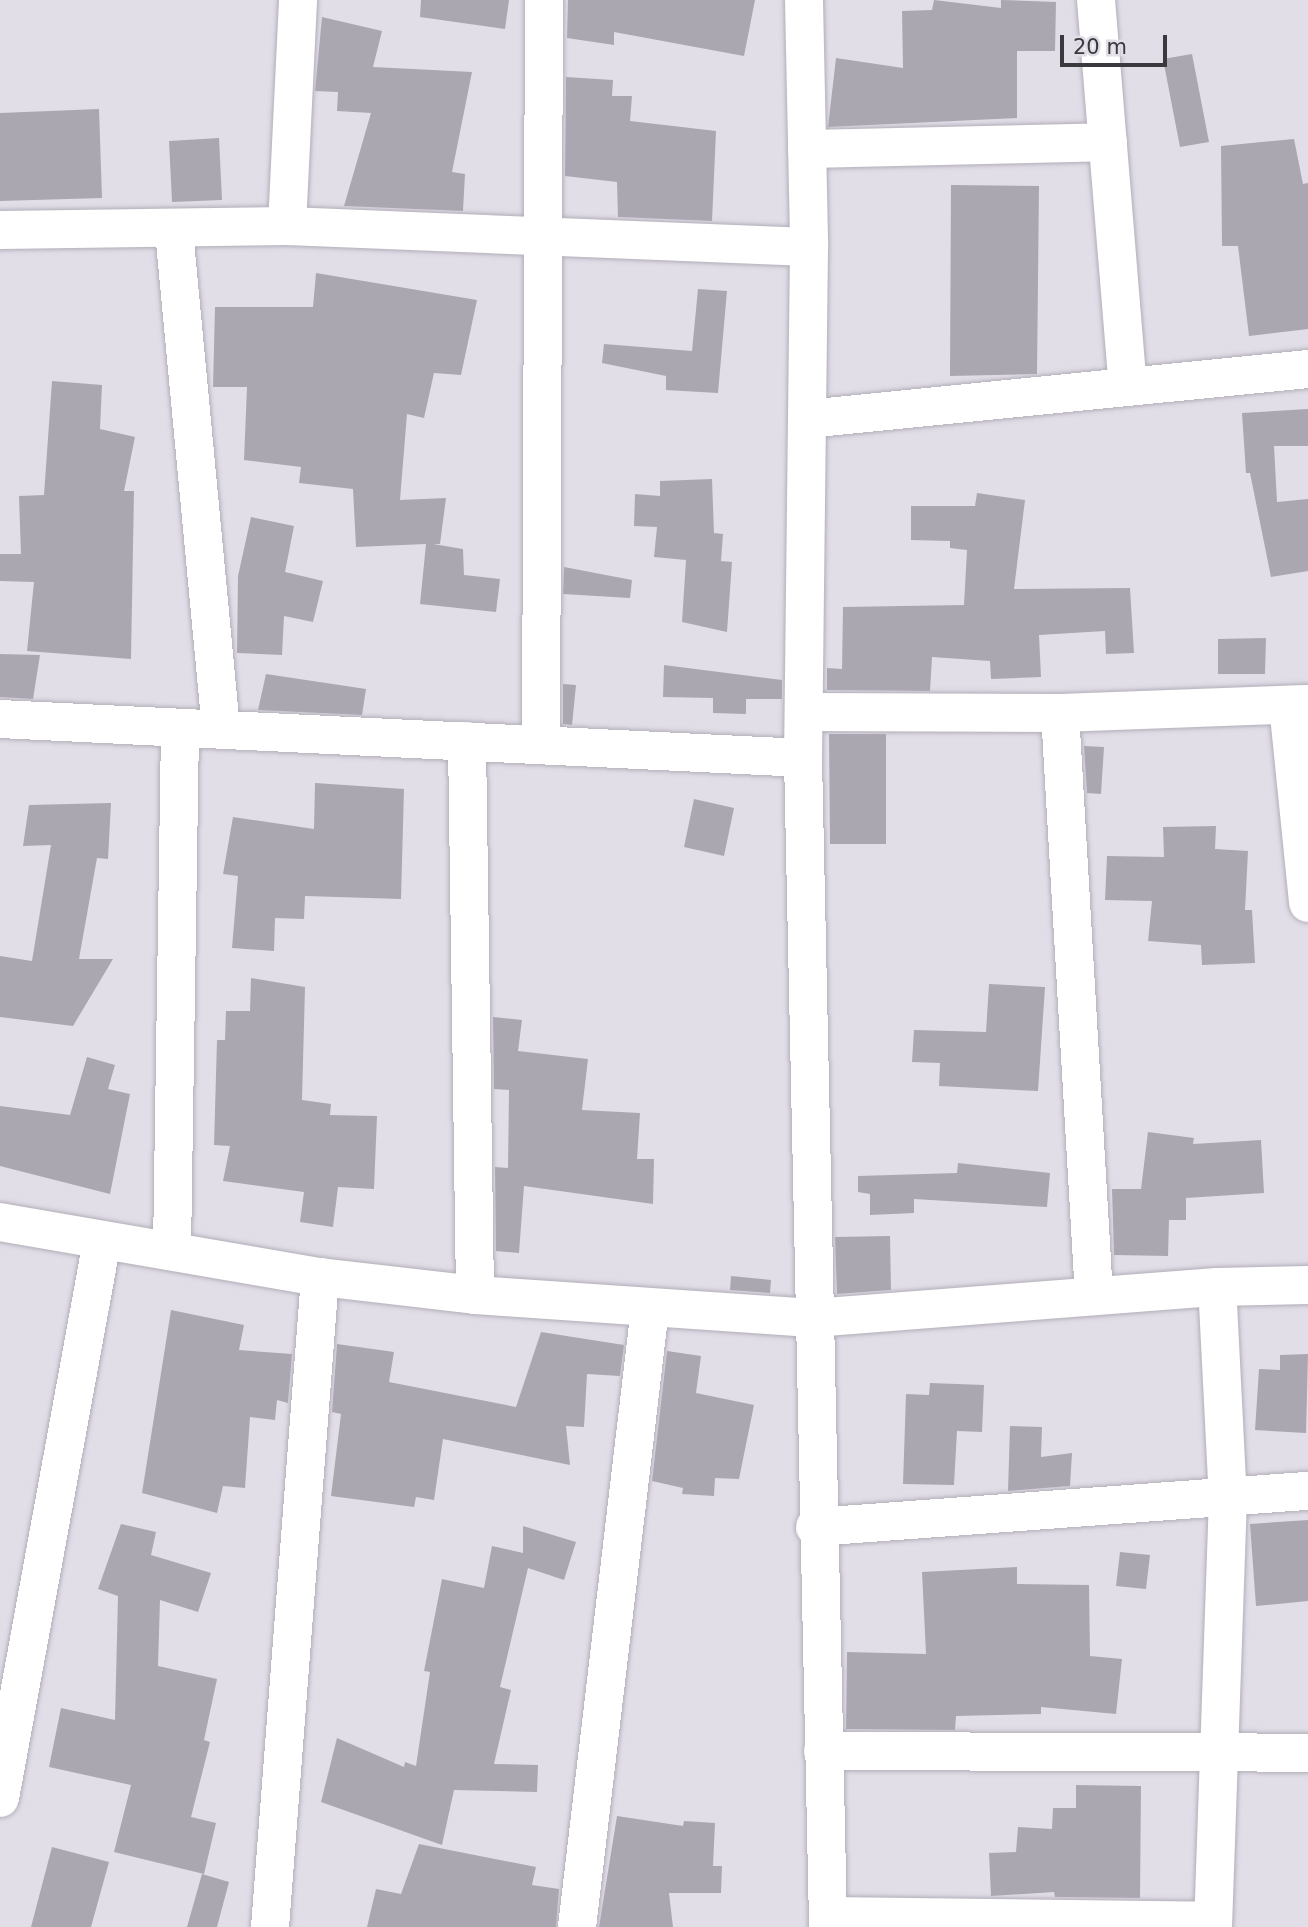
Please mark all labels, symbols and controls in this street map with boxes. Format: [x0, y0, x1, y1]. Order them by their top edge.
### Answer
scale bar [1063, 21, 1170, 65]
text: 20 m [1073, 35, 1127, 59]

